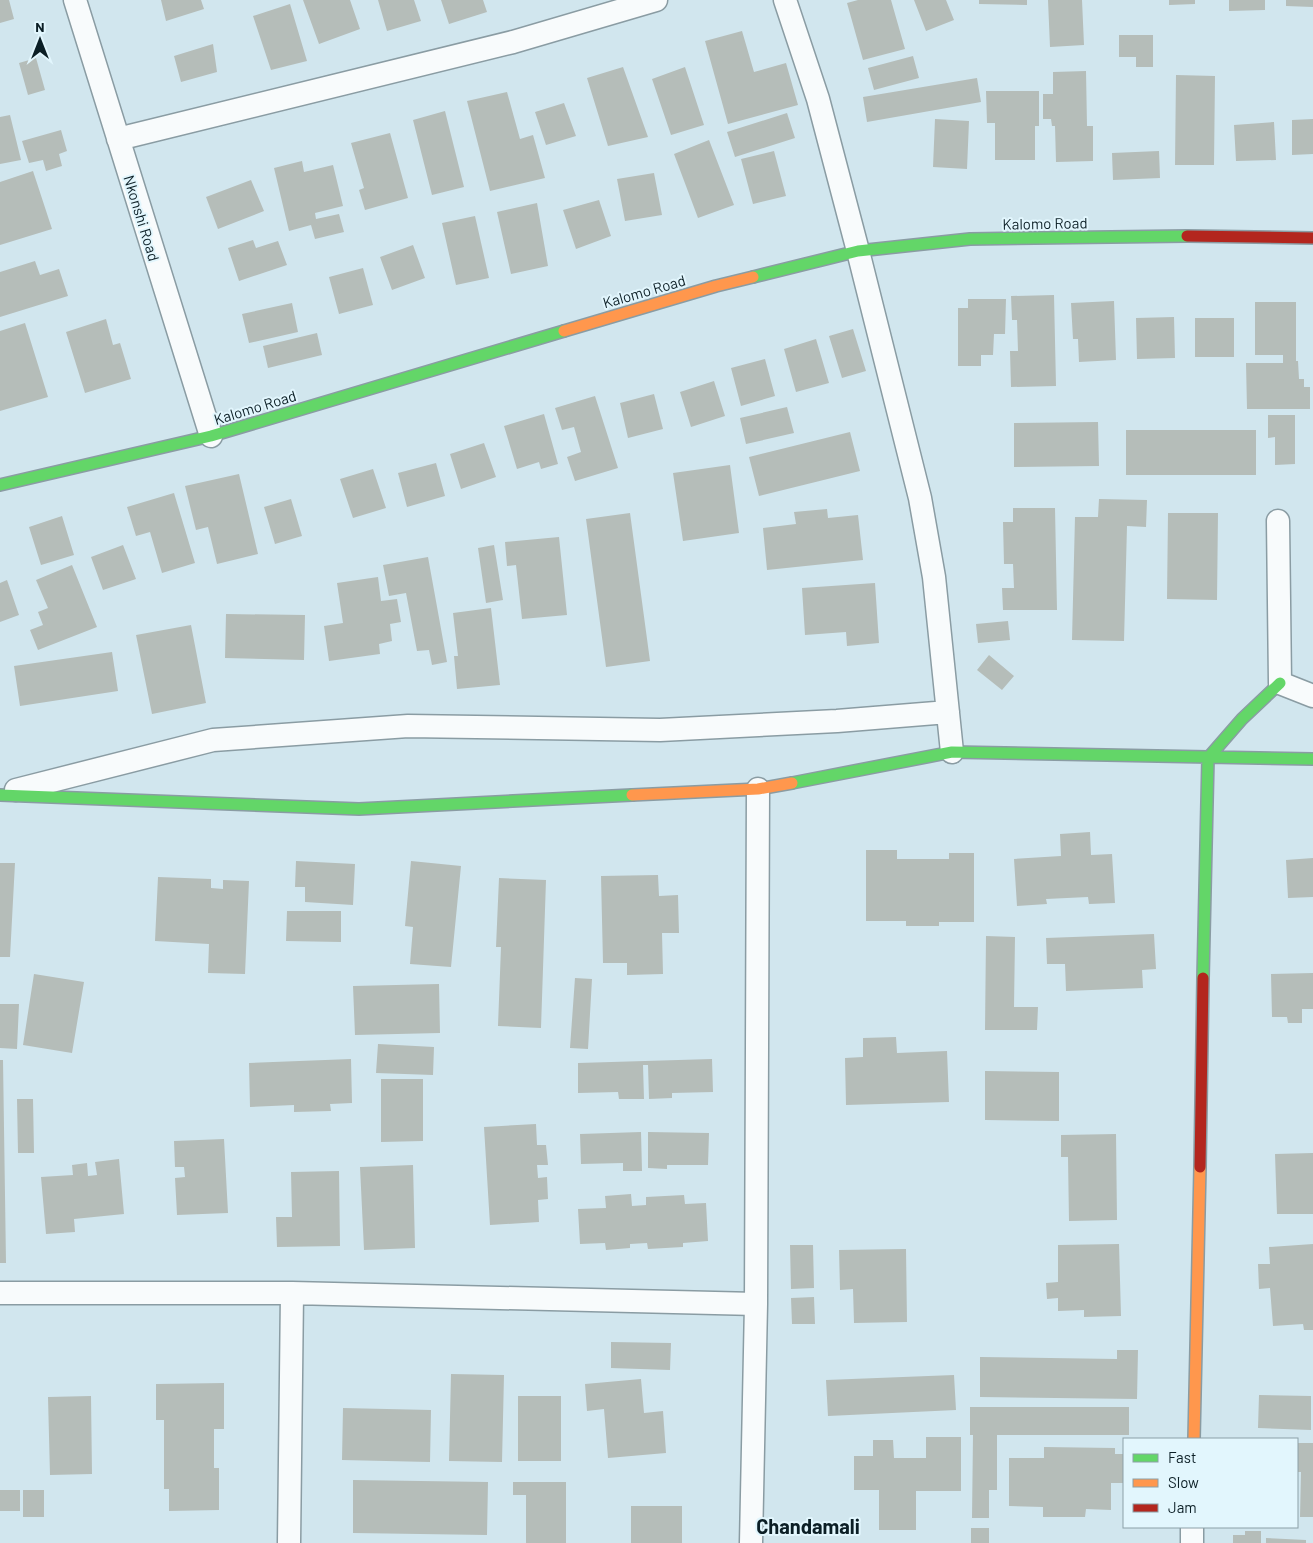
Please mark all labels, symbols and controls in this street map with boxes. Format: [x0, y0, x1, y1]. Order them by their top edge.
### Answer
north arrow [15, 15, 65, 65]
text: N [35, 18, 45, 35]
street label: Nkonshi Road [120, 173, 164, 263]
street label: Kalomo Road [1002, 213, 1088, 233]
street label: Kalomo Road [601, 271, 687, 311]
street label: Kalomo Road [212, 386, 298, 428]
legend [1123, 1438, 1298, 1528]
text: Fast [1168, 1448, 1196, 1466]
text: Slow [1168, 1473, 1199, 1491]
text: Jam [1168, 1498, 1197, 1516]
district label: Chandamali [756, 1514, 860, 1538]

